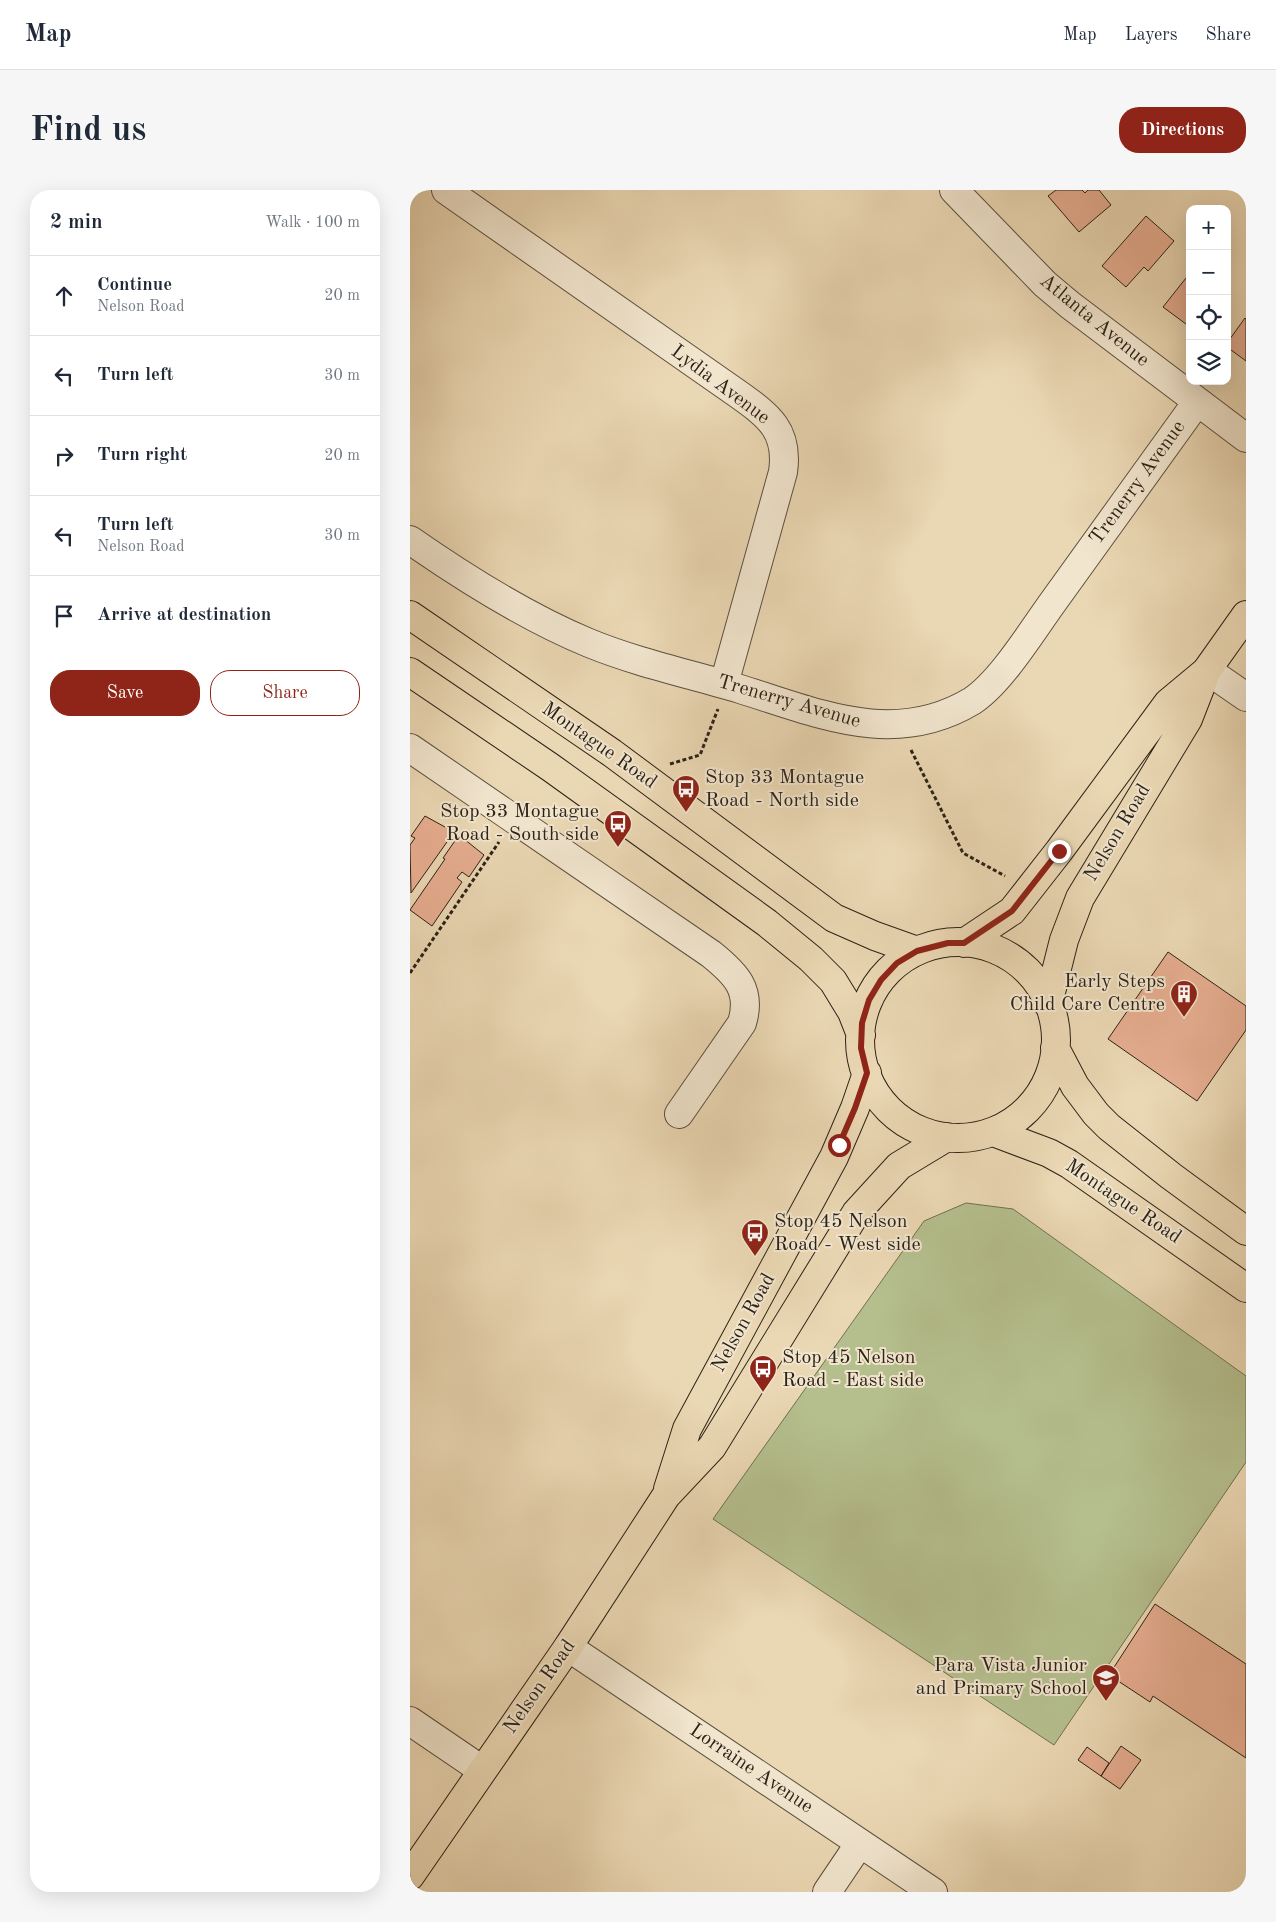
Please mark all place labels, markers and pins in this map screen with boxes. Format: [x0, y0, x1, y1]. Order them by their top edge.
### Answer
place label: Stop 33 Montague Road - North side [705, 768, 864, 811]
bus stop icon: Stop 33 Montague Road - North side [671, 774, 701, 813]
place label: Stop 33 Montague Road - South side [440, 802, 599, 845]
bus stop icon: Stop 33 Montague Road - South side [603, 809, 633, 848]
place label: Early Steps Child Care Centre [1010, 972, 1165, 1015]
building icon: Early Steps Child Care Centre [1169, 979, 1199, 1018]
place label: Stop 45 Nelson Road - West side [774, 1212, 921, 1255]
bus stop icon: Stop 45 Nelson Road - West side [740, 1218, 770, 1257]
place label: Stop 45 Nelson Road - East side [782, 1348, 924, 1391]
bus stop icon: Stop 45 Nelson Road - East side [748, 1354, 778, 1393]
place label: Para Vista Junior and Primary School [916, 1656, 1087, 1699]
school or university icon: Para Vista Junior and Primary School [1091, 1663, 1121, 1702]

